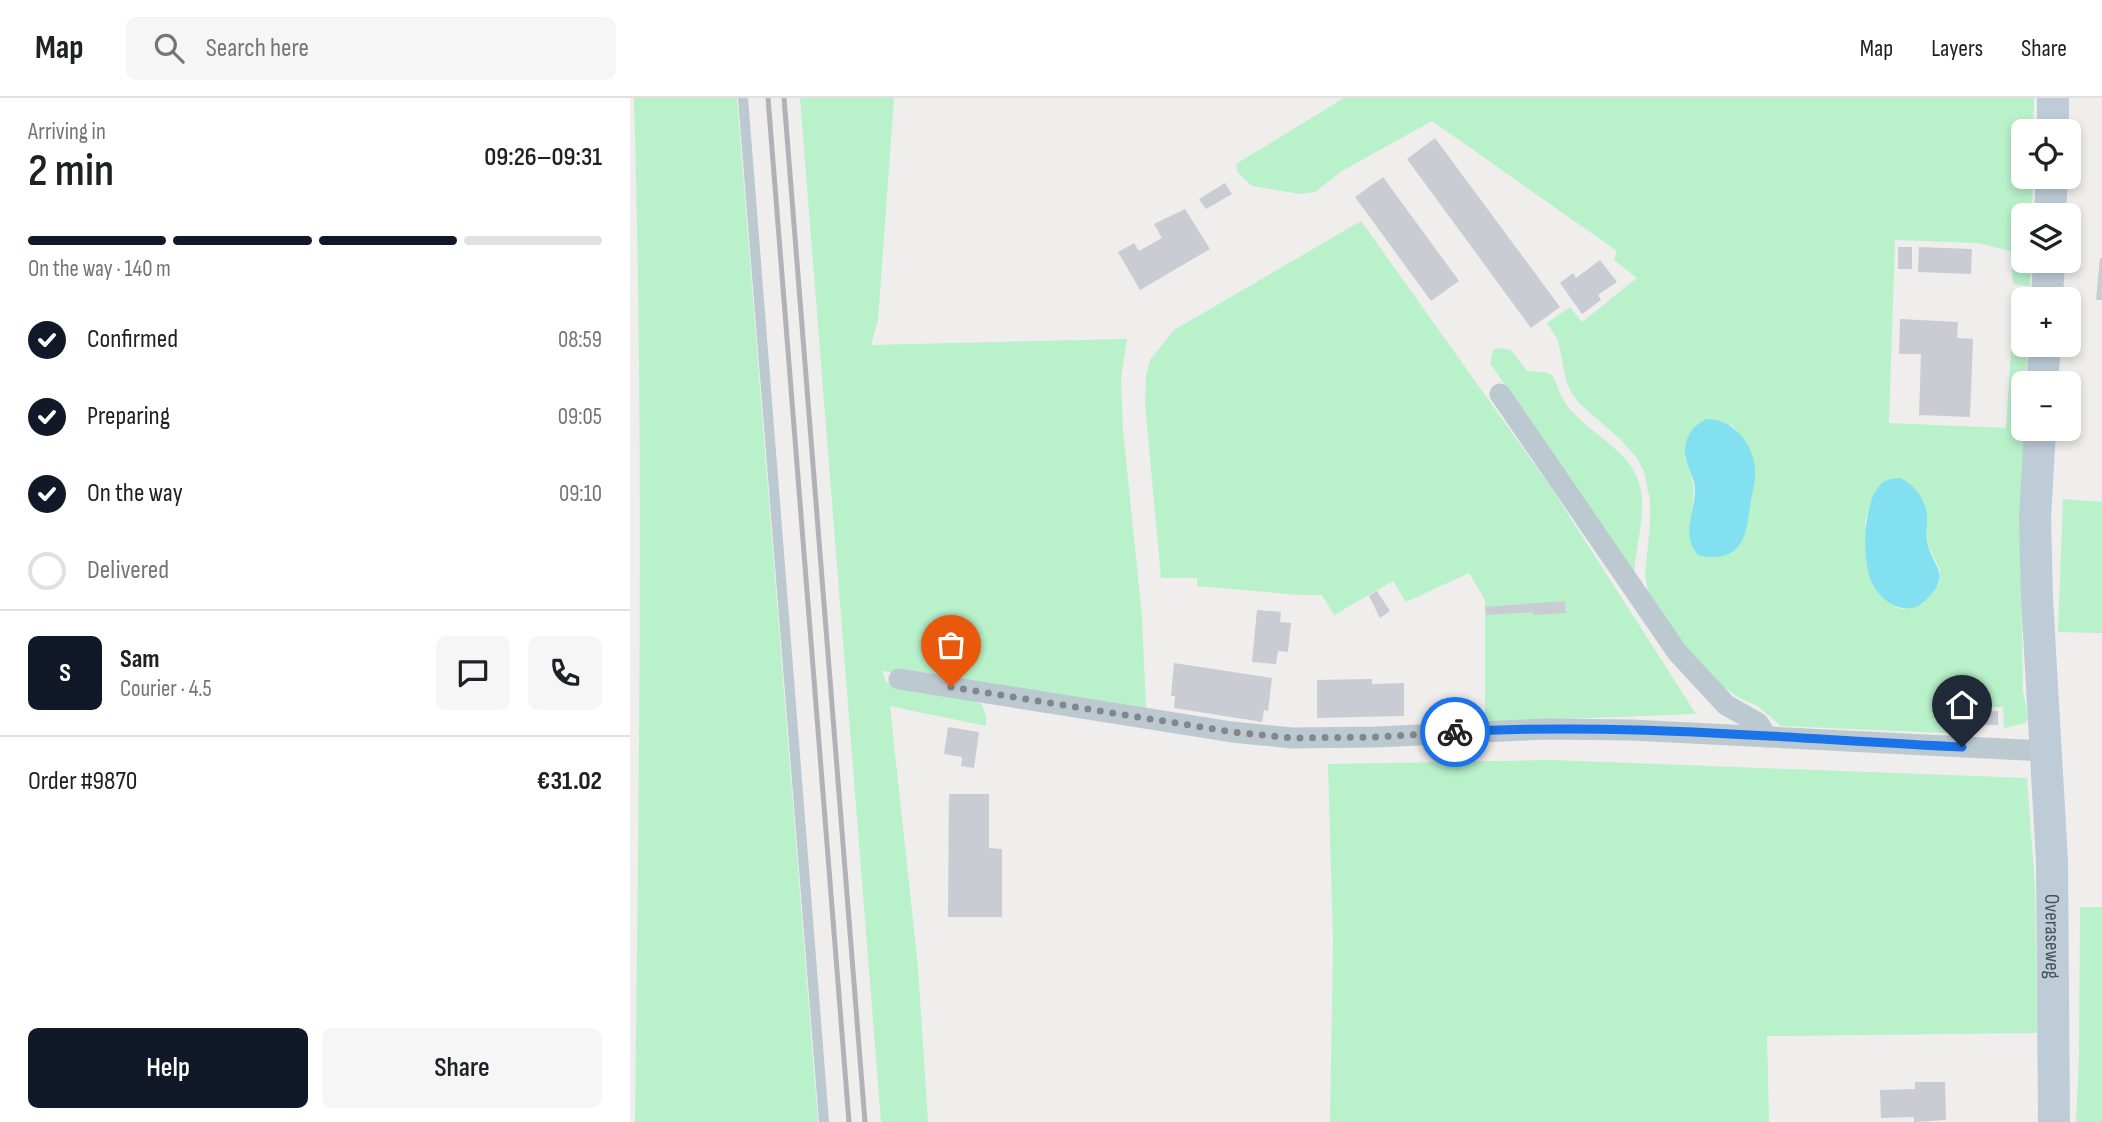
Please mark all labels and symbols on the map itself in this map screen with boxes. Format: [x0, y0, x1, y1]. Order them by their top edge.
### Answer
pin [921, 615, 981, 687]
pin [1932, 675, 1992, 747]
courier [1420, 697, 1490, 767]
street label: Overaseweg [2040, 894, 2065, 979]

